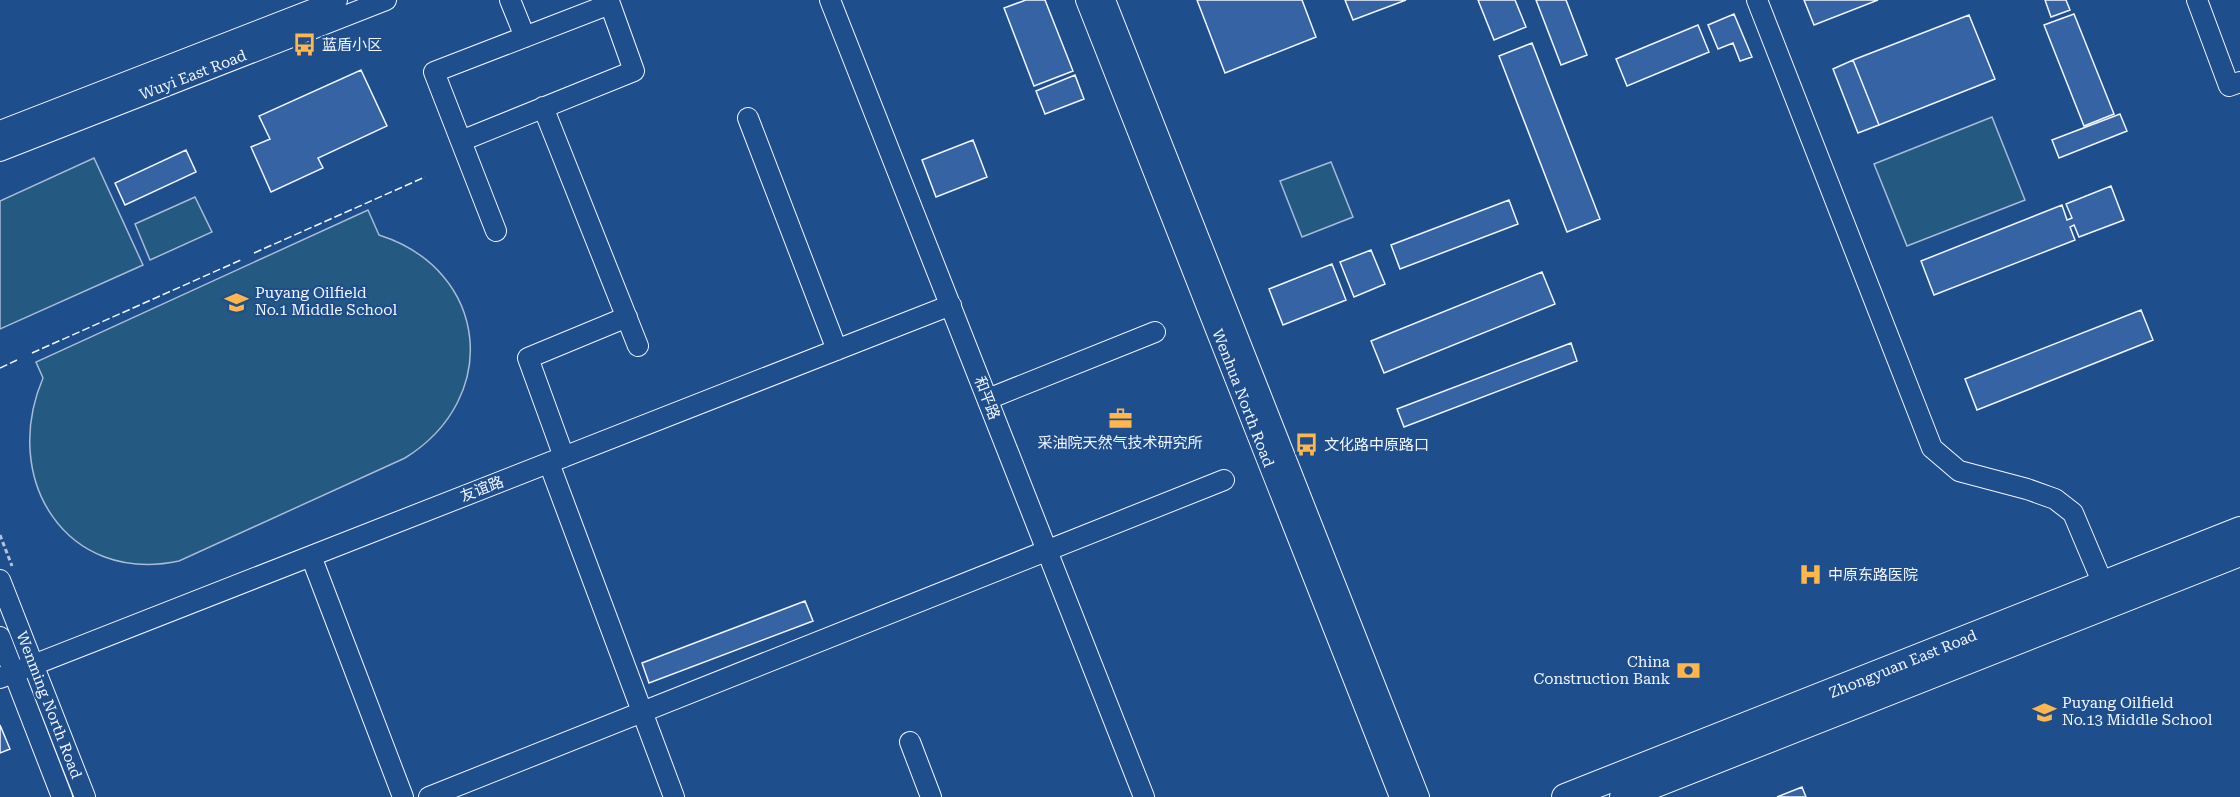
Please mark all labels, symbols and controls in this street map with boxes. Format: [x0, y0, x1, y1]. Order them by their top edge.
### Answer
bus stop icon: 蓝盾小区 [291, 32, 317, 58]
place label: 蓝盾小区 [322, 36, 382, 54]
street label: Wuyi East Road [137, 46, 249, 104]
place label: Puyang Oilfield No.1 Middle School [255, 284, 397, 319]
school or university icon: Puyang Oilfield No.1 Middle School [224, 289, 250, 315]
street label: Wenhua North Road [1208, 326, 1278, 470]
street label: 和平路 [971, 374, 1003, 422]
office icon: 采油院天然气技术研究所 [1107, 406, 1133, 432]
bus stop icon: 文化路中原路口 [1293, 432, 1319, 458]
place label: 采油院天然气技术研究所 [1037, 434, 1203, 452]
place label: 文化路中原路口 [1324, 436, 1429, 454]
street label: 友谊路 [458, 473, 506, 505]
hospital icon: 中原东路医院 [1797, 562, 1823, 588]
place label: 中原东路医院 [1828, 566, 1918, 584]
street label: Zhongyuan East Road [1826, 626, 1980, 702]
street label: Wenming North Road [13, 629, 86, 782]
place label: China Construction Bank [1534, 653, 1670, 688]
bank icon: China Construction Bank [1675, 658, 1701, 684]
place label: Puyang Oilfield No.13 Middle School [2062, 694, 2213, 729]
school or university icon: Puyang Oilfield No.13 Middle School [2031, 699, 2057, 725]

